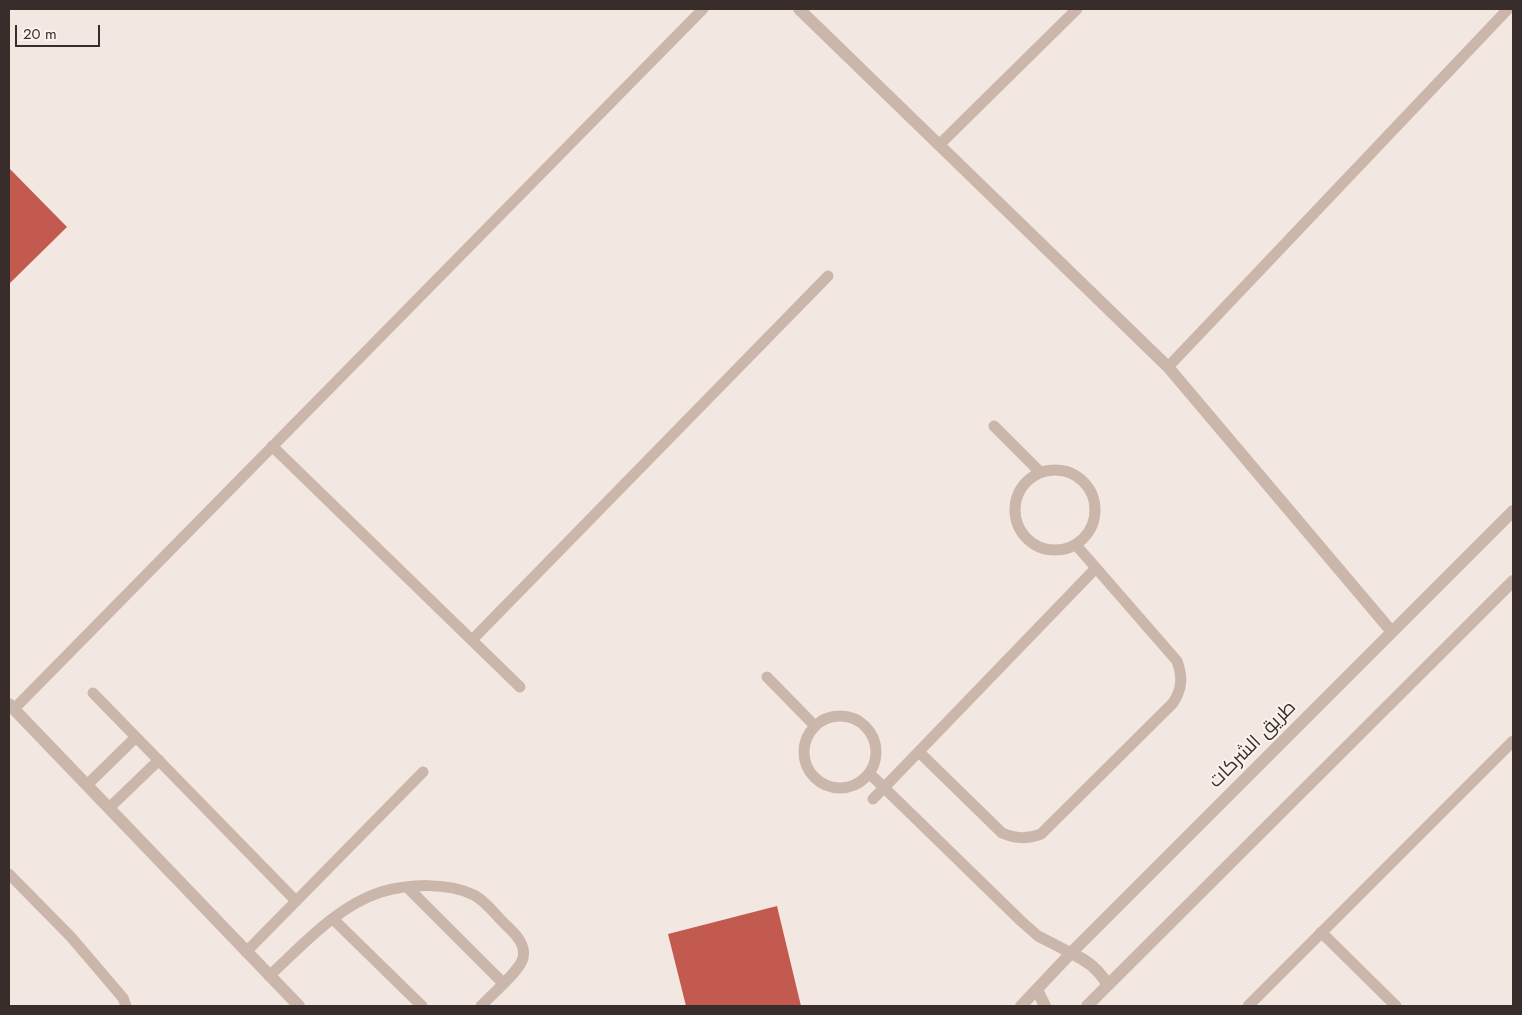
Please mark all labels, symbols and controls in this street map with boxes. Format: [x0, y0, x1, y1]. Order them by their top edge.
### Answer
scale bar [18, 15, 102, 47]
text: 20 m [23, 23, 57, 45]
street label: طريق الشركات [1205, 697, 1301, 793]

